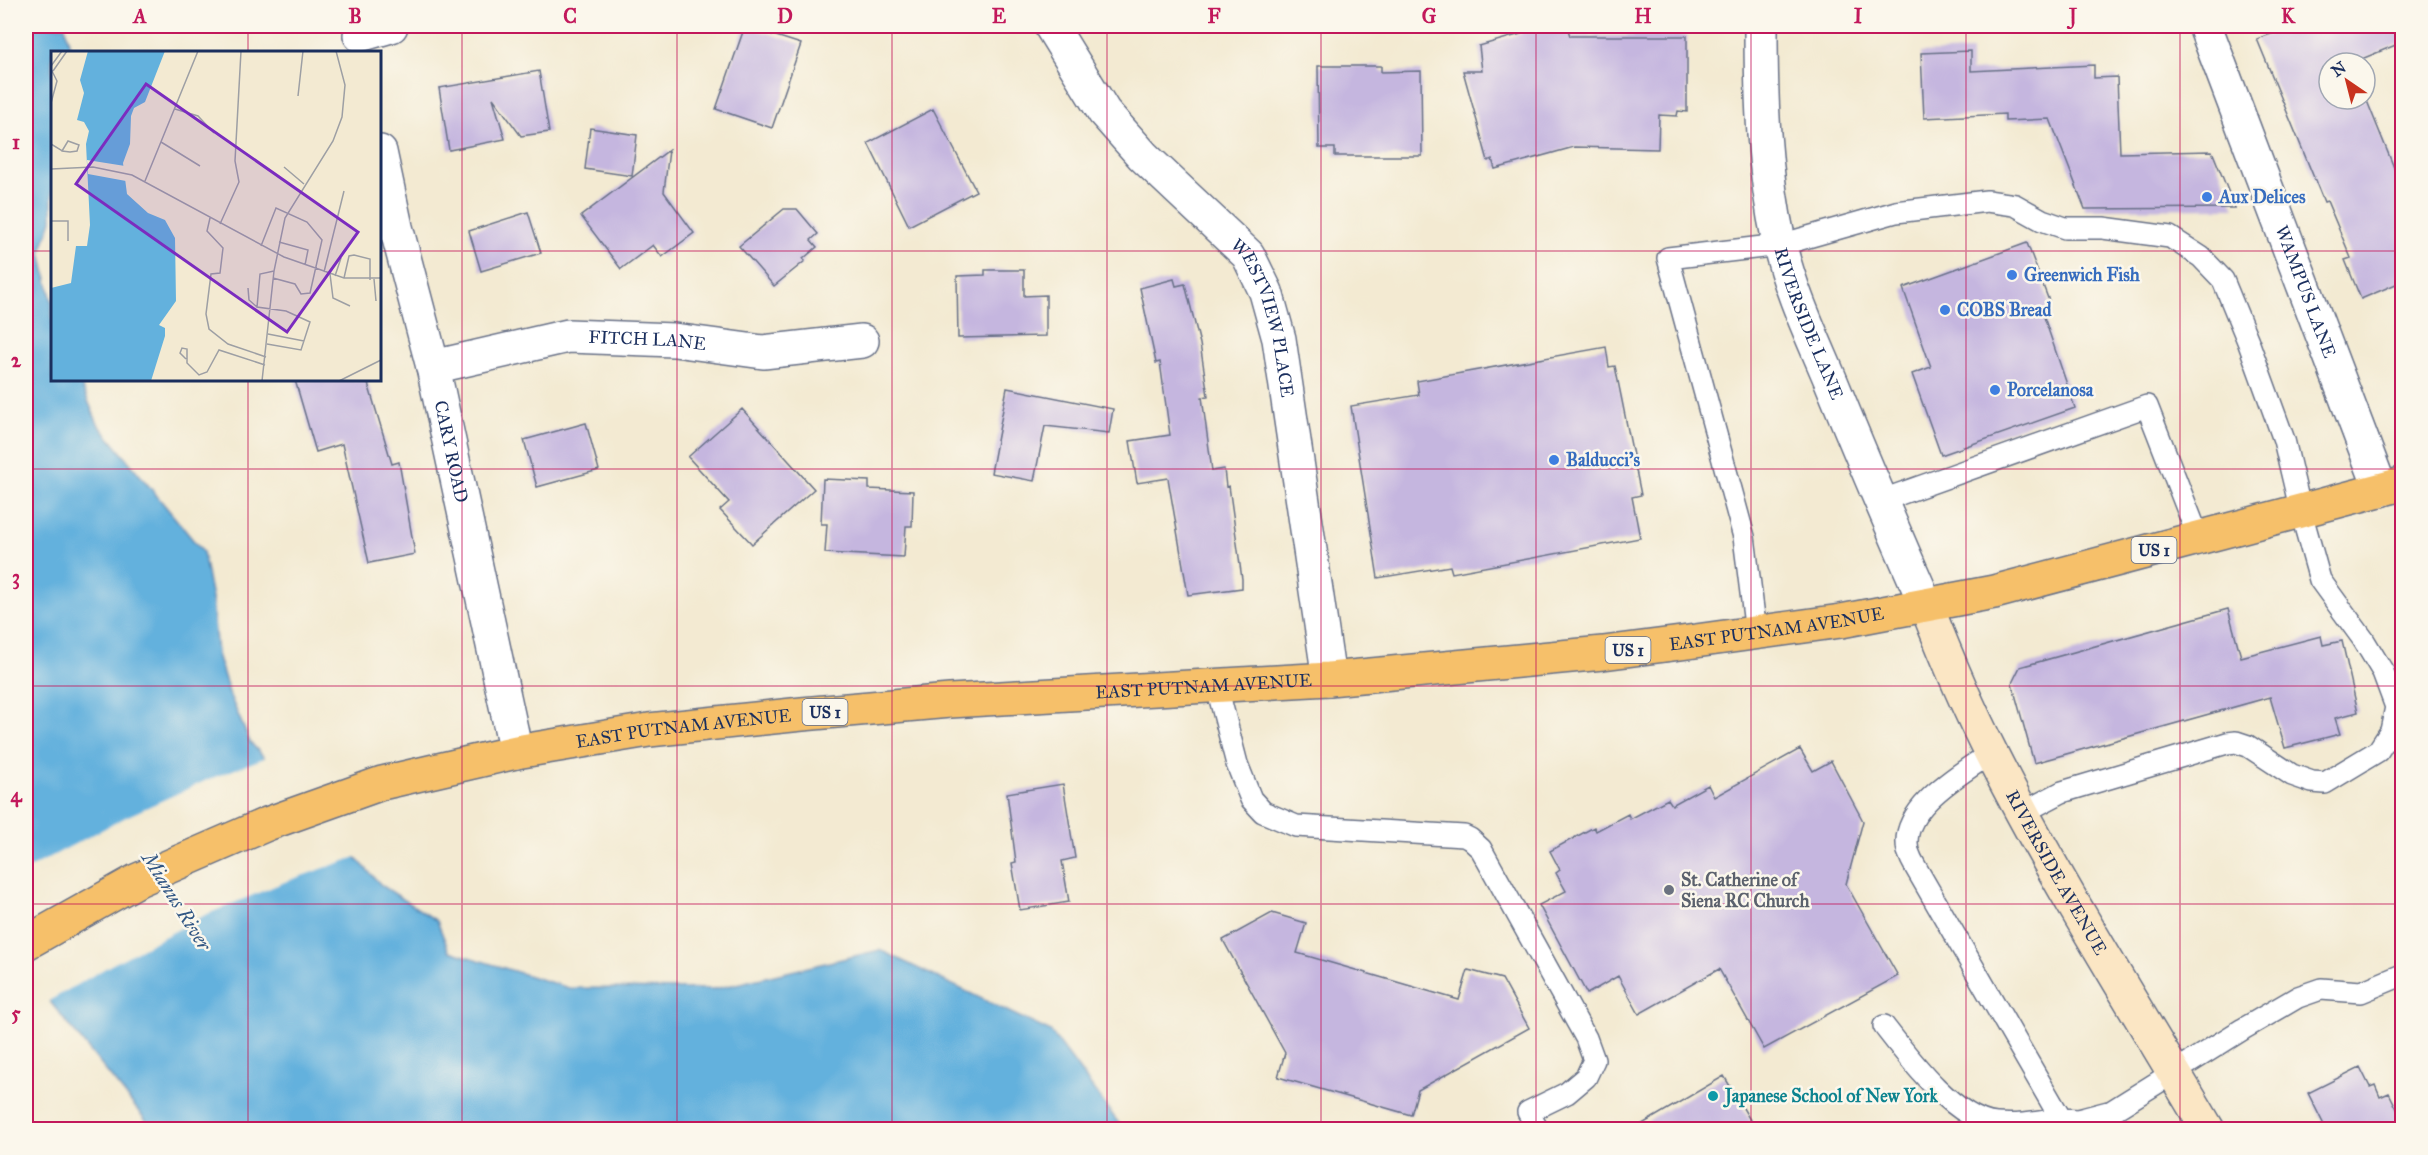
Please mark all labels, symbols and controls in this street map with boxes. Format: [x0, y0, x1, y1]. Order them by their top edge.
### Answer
text: A [131, 4, 147, 28]
text: B [348, 4, 362, 28]
text: C [563, 4, 577, 28]
text: D [777, 4, 793, 28]
text: E [992, 4, 1007, 28]
text: F [1207, 4, 1221, 28]
text: G [1422, 4, 1437, 28]
text: H [1634, 4, 1652, 28]
text: I [1854, 4, 1863, 28]
text: J [2066, 4, 2078, 30]
text: K [2281, 4, 2296, 28]
inset map [51, 51, 381, 381]
north arrow [2317, 51, 2377, 111]
text: N [2328, 57, 2350, 81]
text: 1 [12, 130, 20, 154]
place label: Aux Delices [2218, 186, 2306, 208]
marker: Aux Delices [2200, 190, 2214, 204]
street label: WAMPUS LANE [2271, 222, 2341, 361]
street label: WESTVIEW PLACE [1227, 234, 1298, 399]
street label: RIVERSIDE LANE [1770, 245, 1848, 403]
place label: Greenwich Fish [2024, 264, 2141, 286]
marker: Greenwich Fish [2005, 268, 2019, 282]
place label: COBS Bread [1957, 299, 2052, 321]
marker: COBS Bread [1938, 303, 1952, 317]
street label: FITCH LANE [588, 326, 708, 355]
text: 2 [11, 348, 22, 372]
place label: Porcelanosa [2007, 379, 2094, 401]
marker: Porcelanosa [1988, 383, 2002, 397]
street label: CARY ROAD [430, 398, 473, 505]
place label: Balducci's [1566, 449, 1640, 471]
marker: Balducci's [1547, 453, 1561, 467]
road number: US 1 [2132, 537, 2176, 563]
text: 3 [12, 565, 20, 590]
street label: EAST PUTNAM AVENUE [1668, 602, 1886, 655]
road number: US 1 [1606, 637, 1650, 663]
street label: EAST PUTNAM AVENUE [1095, 669, 1313, 704]
road number: US 1 [802, 699, 848, 725]
street label: EAST PUTNAM AVENUE [574, 704, 792, 753]
text: 4 [10, 783, 22, 808]
street label: RIVERSIDE AVENUE [2001, 786, 2112, 959]
water label: Mianus River [136, 846, 218, 956]
place label: St. Catherine of Siena RC Church [1681, 869, 1810, 912]
marker: St. Catherine of Siena RC Church [1662, 883, 1676, 897]
text: 5 [11, 1001, 21, 1025]
place label: Japanese School of New York [1723, 1085, 1938, 1108]
marker: Japanese School of New York [1706, 1089, 1720, 1103]

